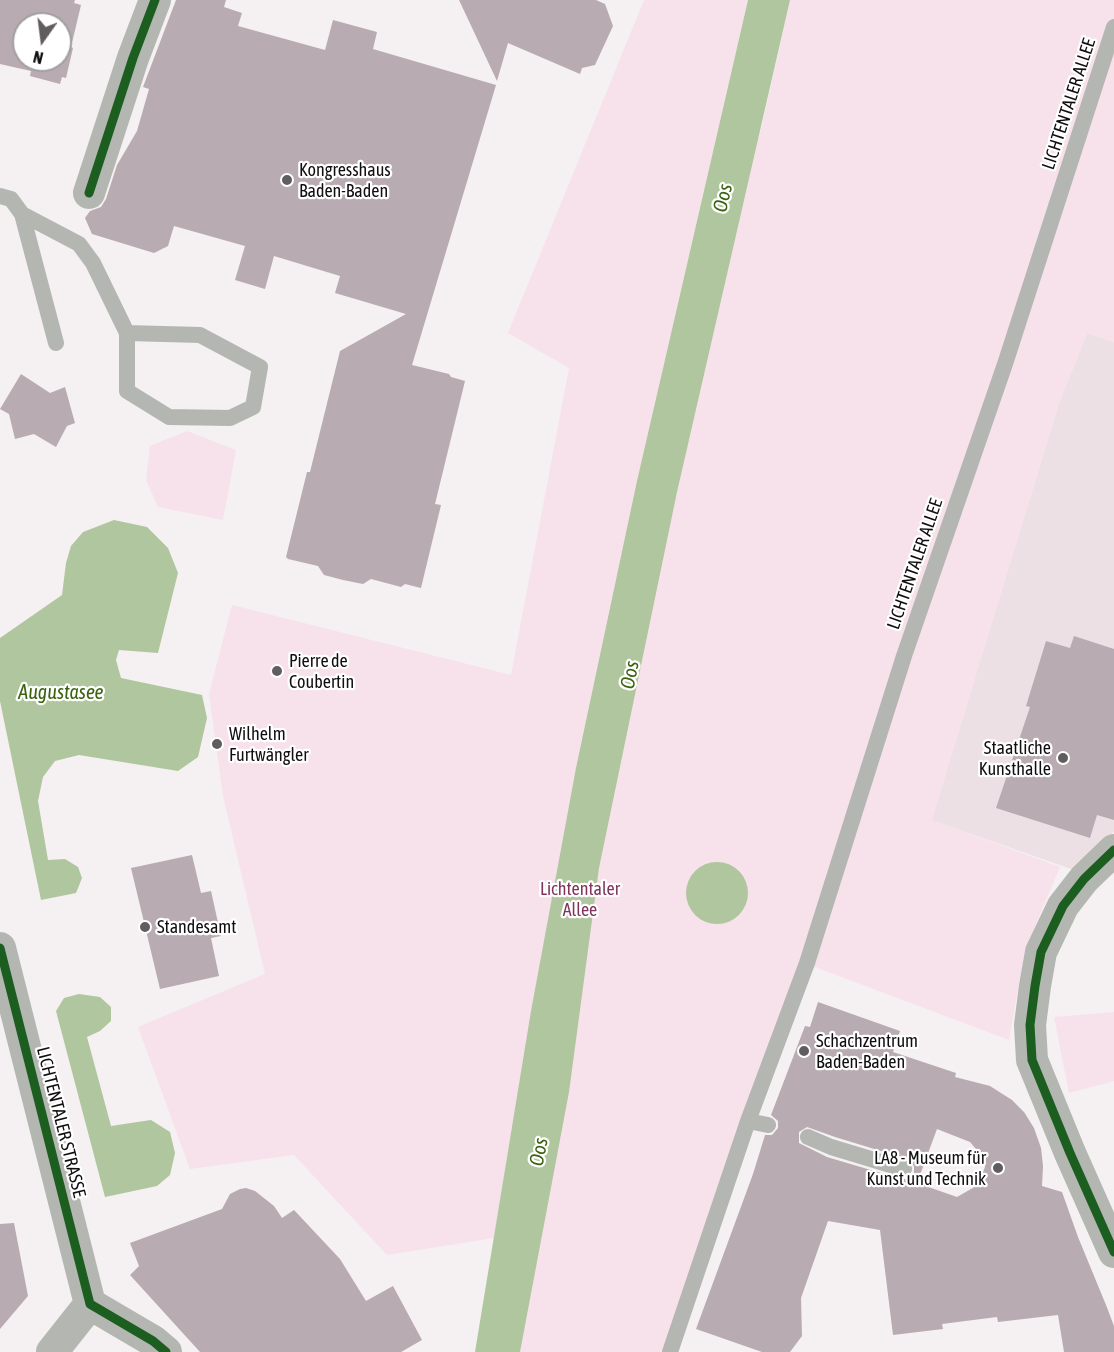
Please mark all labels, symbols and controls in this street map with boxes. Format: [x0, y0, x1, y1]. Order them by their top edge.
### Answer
north arrow [12, 12, 72, 72]
street label: LICHTENTALER ALLEE [1038, 36, 1100, 172]
text: N [31, 48, 45, 67]
place label: Kongresshaus Baden-Baden [299, 159, 391, 201]
marker: Kongresshaus Baden-Baden [280, 173, 294, 187]
water label: Oos [708, 182, 738, 214]
street label: LICHTENTALER ALLEE [883, 496, 947, 632]
place label: Pierre de Coubertin [289, 650, 354, 692]
water label: Oos [616, 659, 644, 691]
marker: Pierre de Coubertin [270, 664, 284, 678]
water label: Augustasee [18, 681, 104, 705]
place label: Wilhelm Furtwängler [229, 723, 309, 766]
marker: Wilhelm Furtwängler [210, 737, 224, 751]
place label: Staatliche Kunsthalle [979, 737, 1051, 780]
marker: Staatliche Kunsthalle [1056, 751, 1070, 765]
park label: Lichtentaler Allee [540, 878, 620, 920]
place label: Standesamt [157, 916, 236, 938]
marker: Standesamt [138, 920, 152, 934]
place label: Schachzentrum Baden-Baden [816, 1030, 918, 1072]
street label: LICHTENTALER STRASSE [32, 1044, 90, 1200]
marker: Schachzentrum Baden-Baden [797, 1044, 811, 1058]
water label: Oos [525, 1136, 553, 1168]
place label: LA8 - Museum für Kunst und Technik [866, 1147, 986, 1190]
marker: LA8 - Museum für Kunst und Technik [991, 1161, 1005, 1175]

